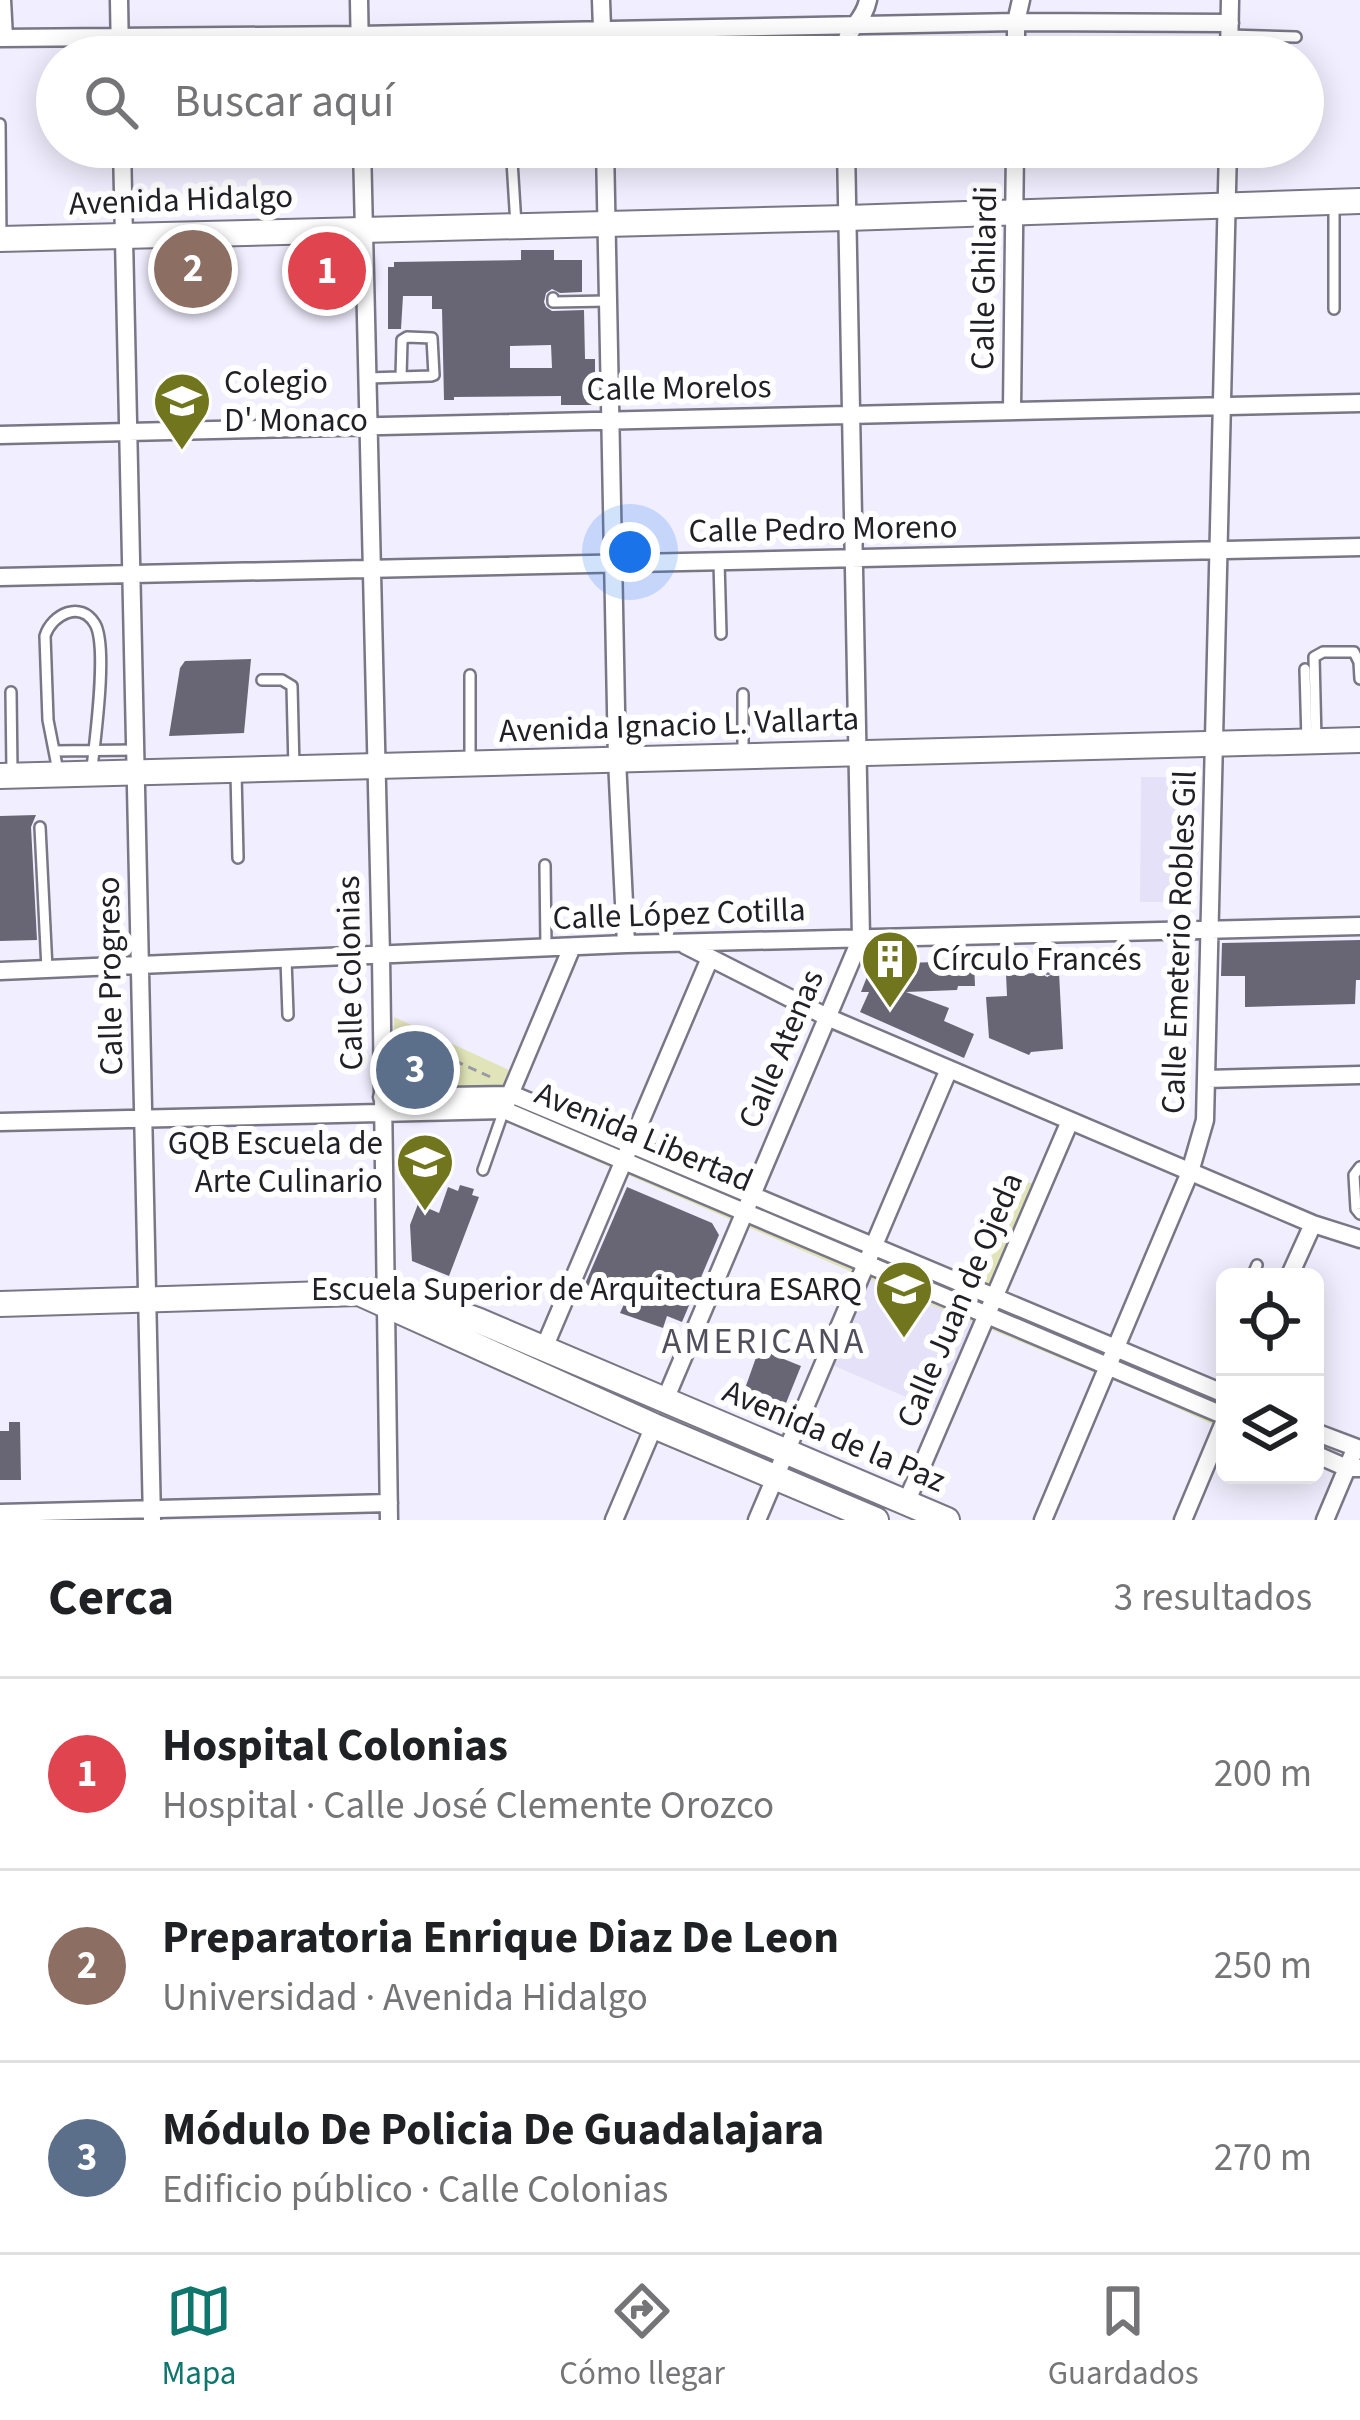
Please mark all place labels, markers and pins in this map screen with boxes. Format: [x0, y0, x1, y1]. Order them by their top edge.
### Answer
pin: 2 [154, 224, 232, 314]
pin: 1 [288, 226, 366, 316]
place label: Colegio D' Monaco [224, 359, 368, 444]
school or university icon: Colegio D' Monaco [151, 370, 213, 452]
building icon: Círculo Francés [859, 928, 921, 1010]
place label: Círculo Francés [932, 936, 1142, 983]
pin: 3 [376, 1025, 454, 1115]
place label: GQB Escuela de Arte Culinario [168, 1120, 383, 1205]
school or university icon: GQB Escuela de Arte Culinario [394, 1131, 456, 1213]
school or university icon: Escuela Superior de Arquitectura ESARQ [873, 1258, 935, 1340]
place label: Escuela Superior de Arquitectura ESARQ [311, 1266, 862, 1313]

